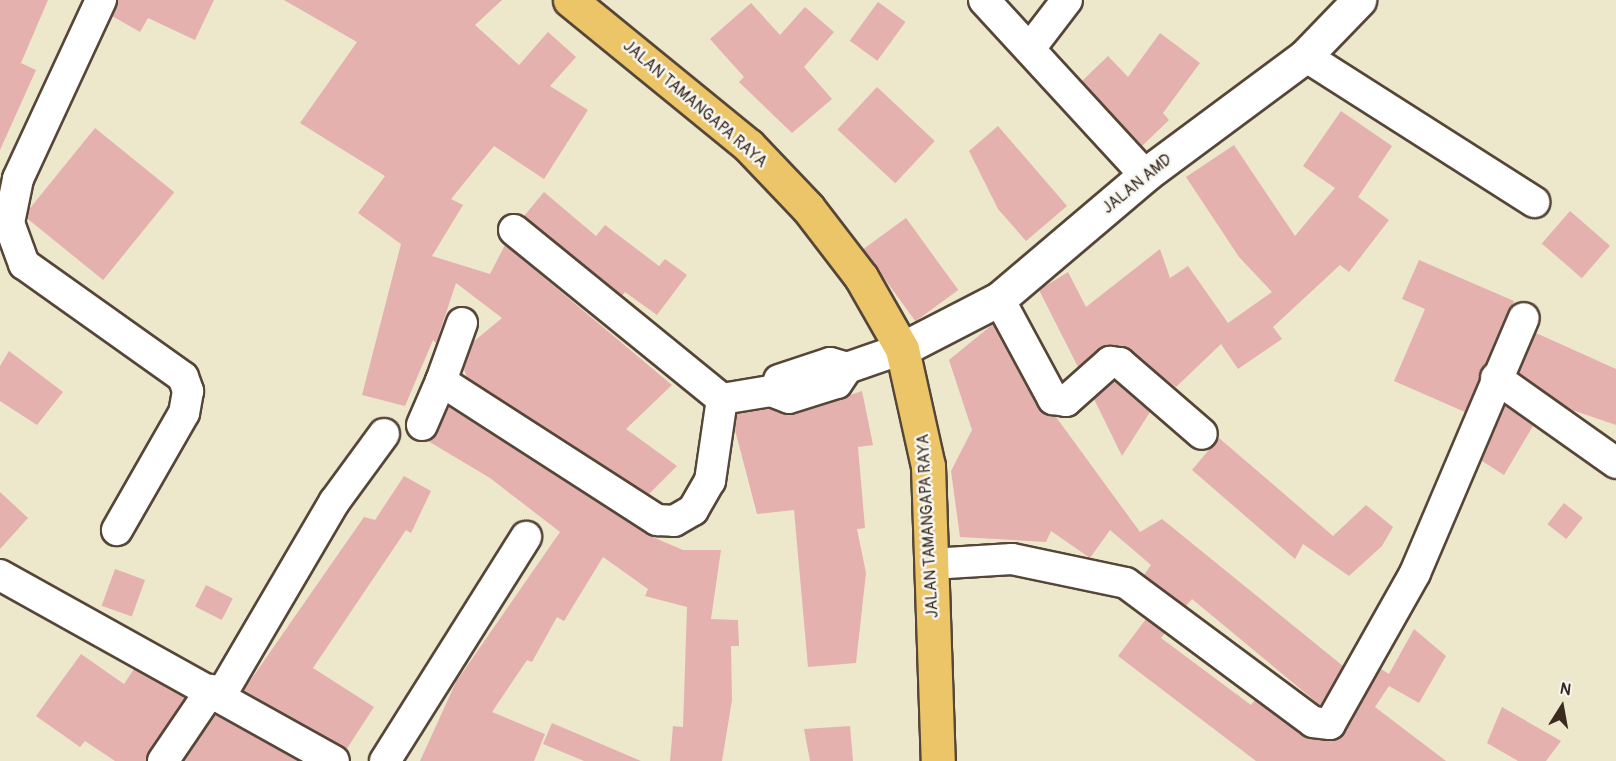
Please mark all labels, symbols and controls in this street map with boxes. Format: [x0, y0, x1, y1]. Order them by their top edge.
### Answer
street label: JALAN TAMANGAPA RAYA [619, 36, 771, 172]
street label: JALAN AMD [1098, 150, 1176, 218]
street label: JALAN TAMANGAPA RAYA [914, 433, 942, 619]
north arrow [1532, 677, 1592, 737]
text: N [1558, 678, 1573, 700]

